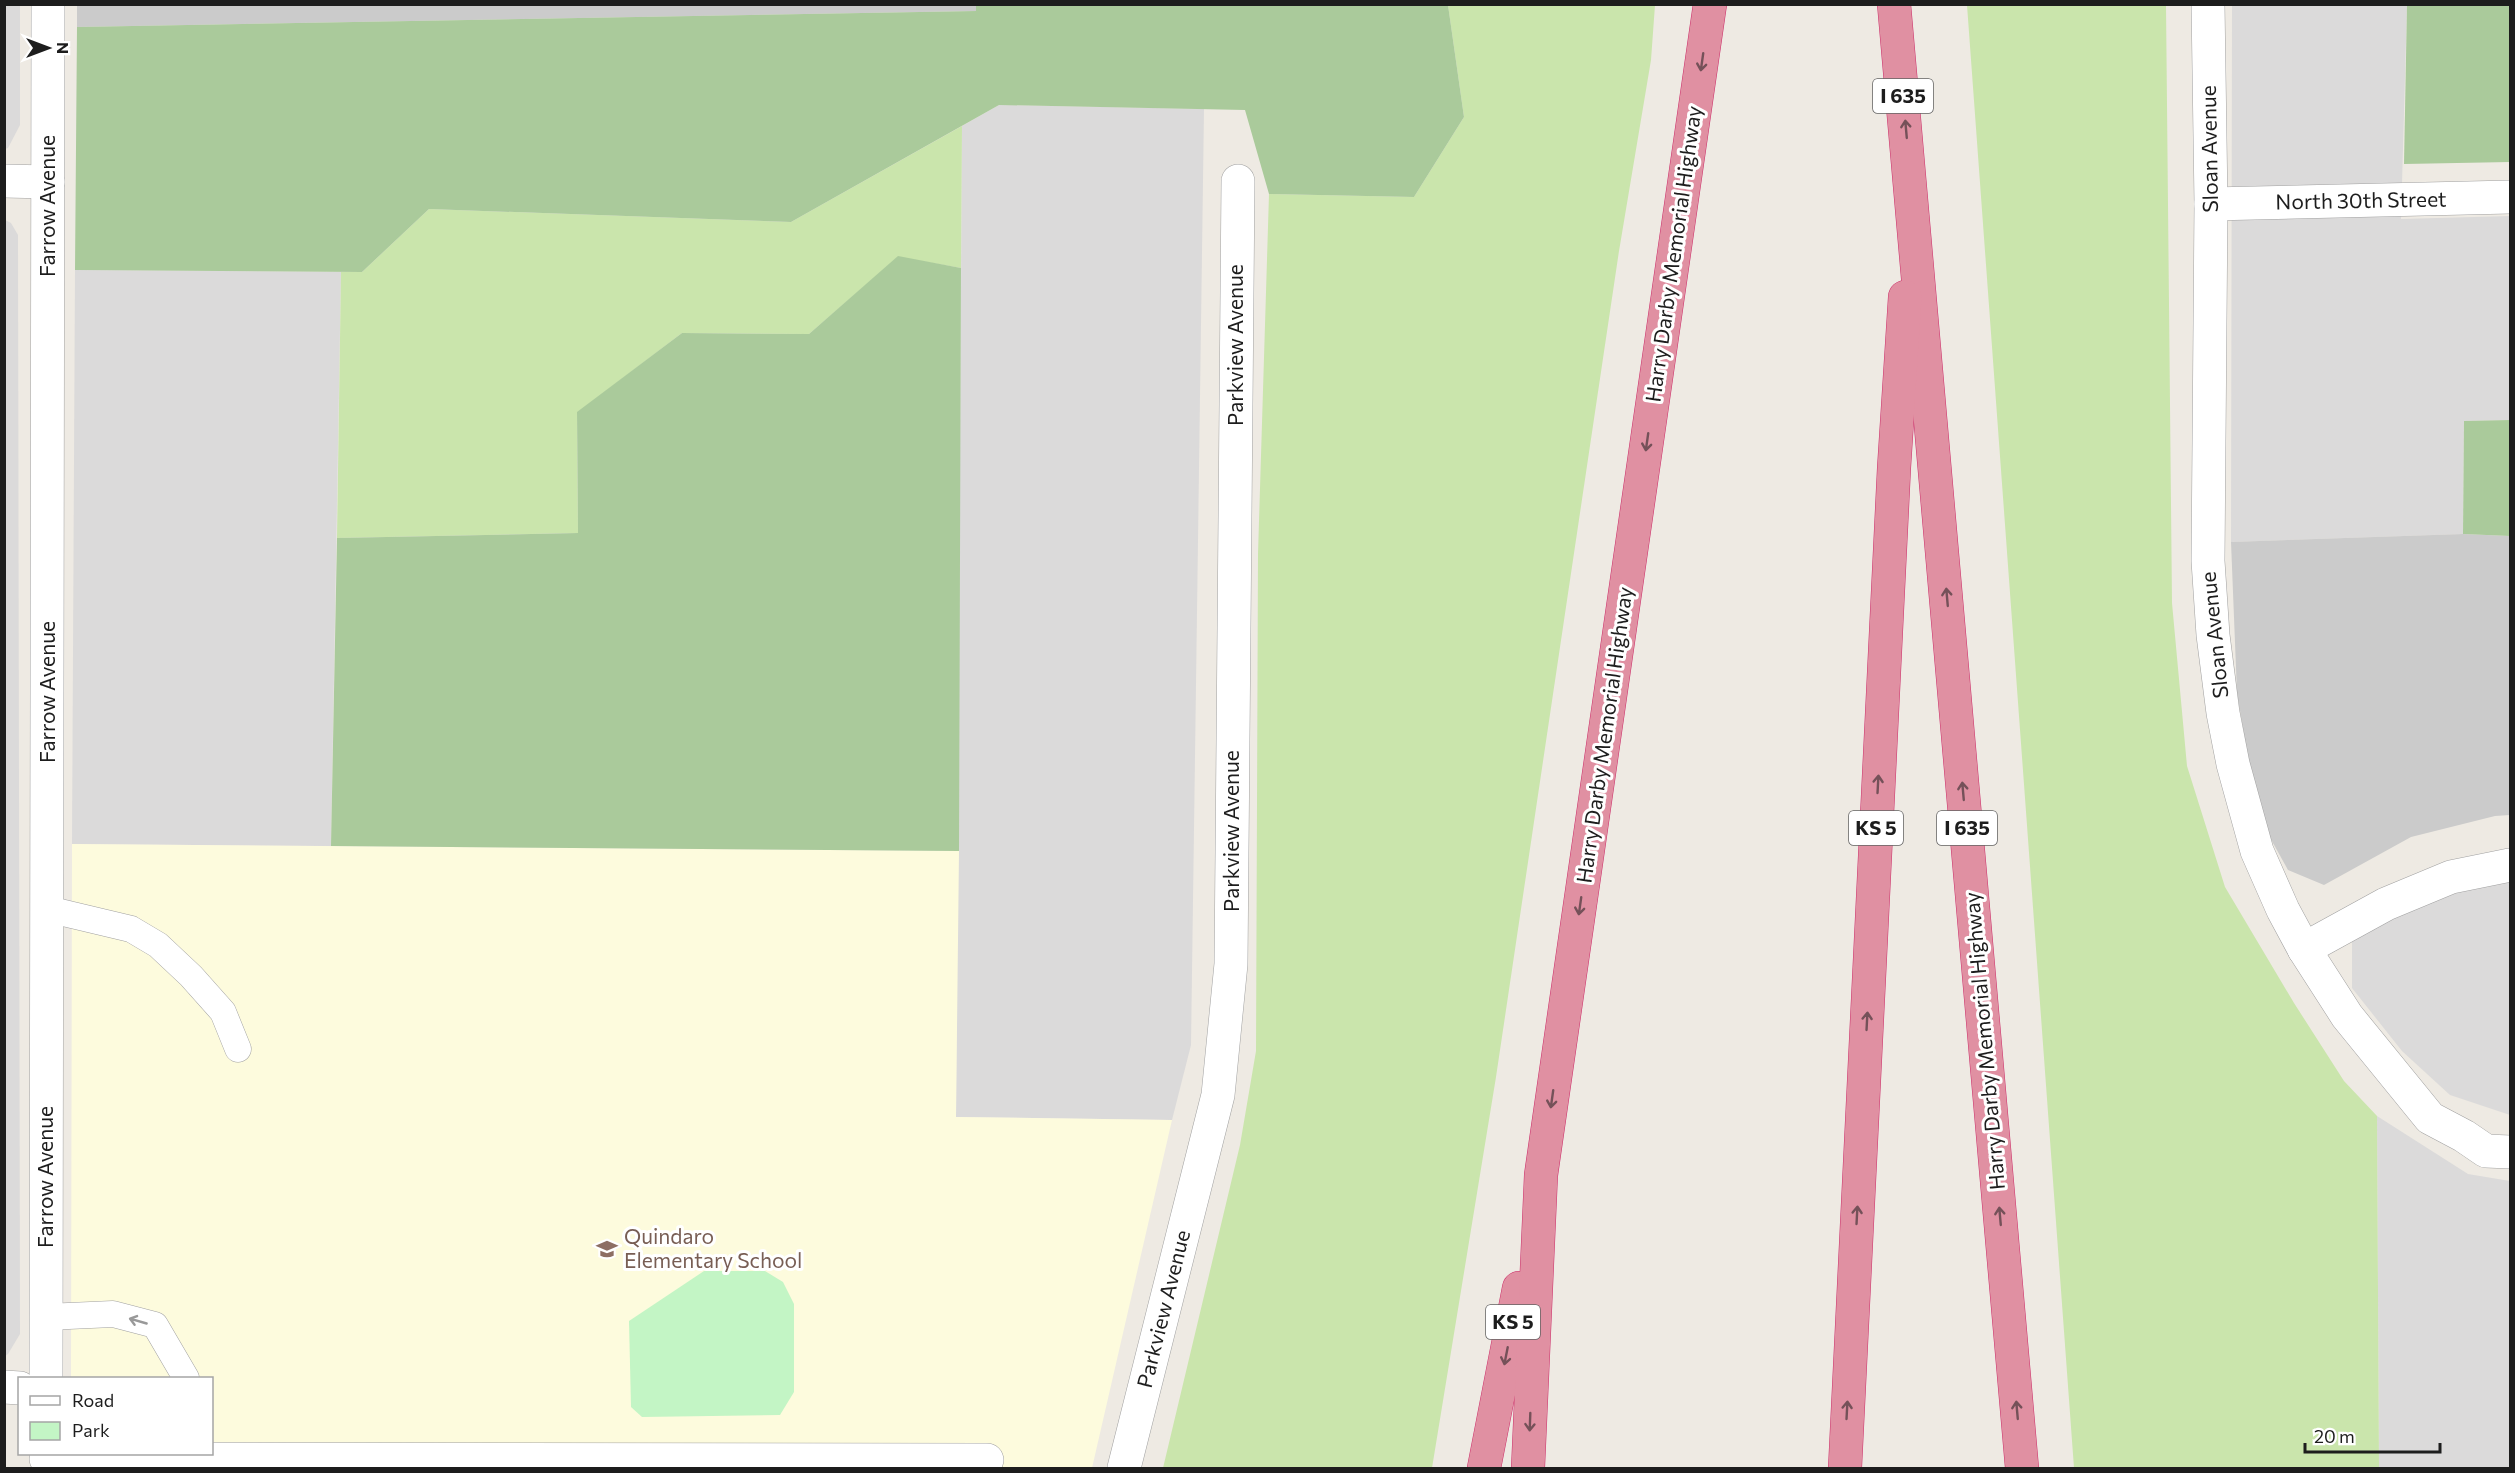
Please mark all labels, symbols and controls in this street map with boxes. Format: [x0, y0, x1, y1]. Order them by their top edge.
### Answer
north arrow [18, 18, 78, 78]
text: N [54, 42, 73, 54]
one-way arrow [1696, 52, 1707, 72]
road number: I 635 [1873, 79, 1933, 113]
street label: Sloan Avenue [2195, 85, 2222, 213]
street label: Harry Darby Memorial Highway [1639, 104, 1706, 404]
one-way arrow [1900, 119, 1911, 139]
street label: Farrow Avenue [34, 135, 59, 277]
street label: North 30th Street [2275, 186, 2447, 213]
street label: Parkview Avenue [1222, 264, 1247, 426]
one-way arrow [1642, 432, 1653, 452]
street label: Sloan Avenue [2194, 571, 2233, 700]
street label: Harry Darby Memorial Highway [1570, 585, 1637, 885]
one-way arrow [1941, 588, 1952, 608]
street label: Farrow Avenue [34, 621, 59, 763]
street label: Parkview Avenue [1218, 750, 1243, 912]
one-way arrow [1873, 774, 1884, 794]
one-way arrow [1958, 782, 1969, 802]
road number: KS 5 [1849, 811, 1903, 845]
road number: I 635 [1937, 811, 1997, 845]
street label: Harry Darby Memorial Highway [1958, 891, 2009, 1191]
one-way arrow [1575, 895, 1586, 915]
one-way arrow [1861, 1011, 1872, 1031]
one-way arrow [1547, 1088, 1558, 1108]
street label: Farrow Avenue [32, 1106, 57, 1248]
one-way arrow [1851, 1206, 1862, 1226]
one-way arrow [1994, 1206, 2005, 1226]
place label: Quindaro Elementary School [624, 1223, 802, 1272]
street label: Parkview Avenue [1131, 1227, 1194, 1390]
school or university icon: Quindaro Elementary School [595, 1237, 619, 1261]
road number: KS 5 [1486, 1305, 1540, 1339]
one-way arrow [129, 1314, 148, 1326]
one-way arrow [1500, 1345, 1511, 1365]
legend [18, 1377, 213, 1455]
text: Road [72, 1389, 114, 1411]
one-way arrow [1842, 1401, 1853, 1421]
one-way arrow [2011, 1401, 2022, 1421]
one-way arrow [1525, 1411, 1536, 1431]
scale bar [2305, 1416, 2440, 1454]
text: Park [72, 1419, 110, 1441]
text: 20 m [2314, 1425, 2355, 1447]

